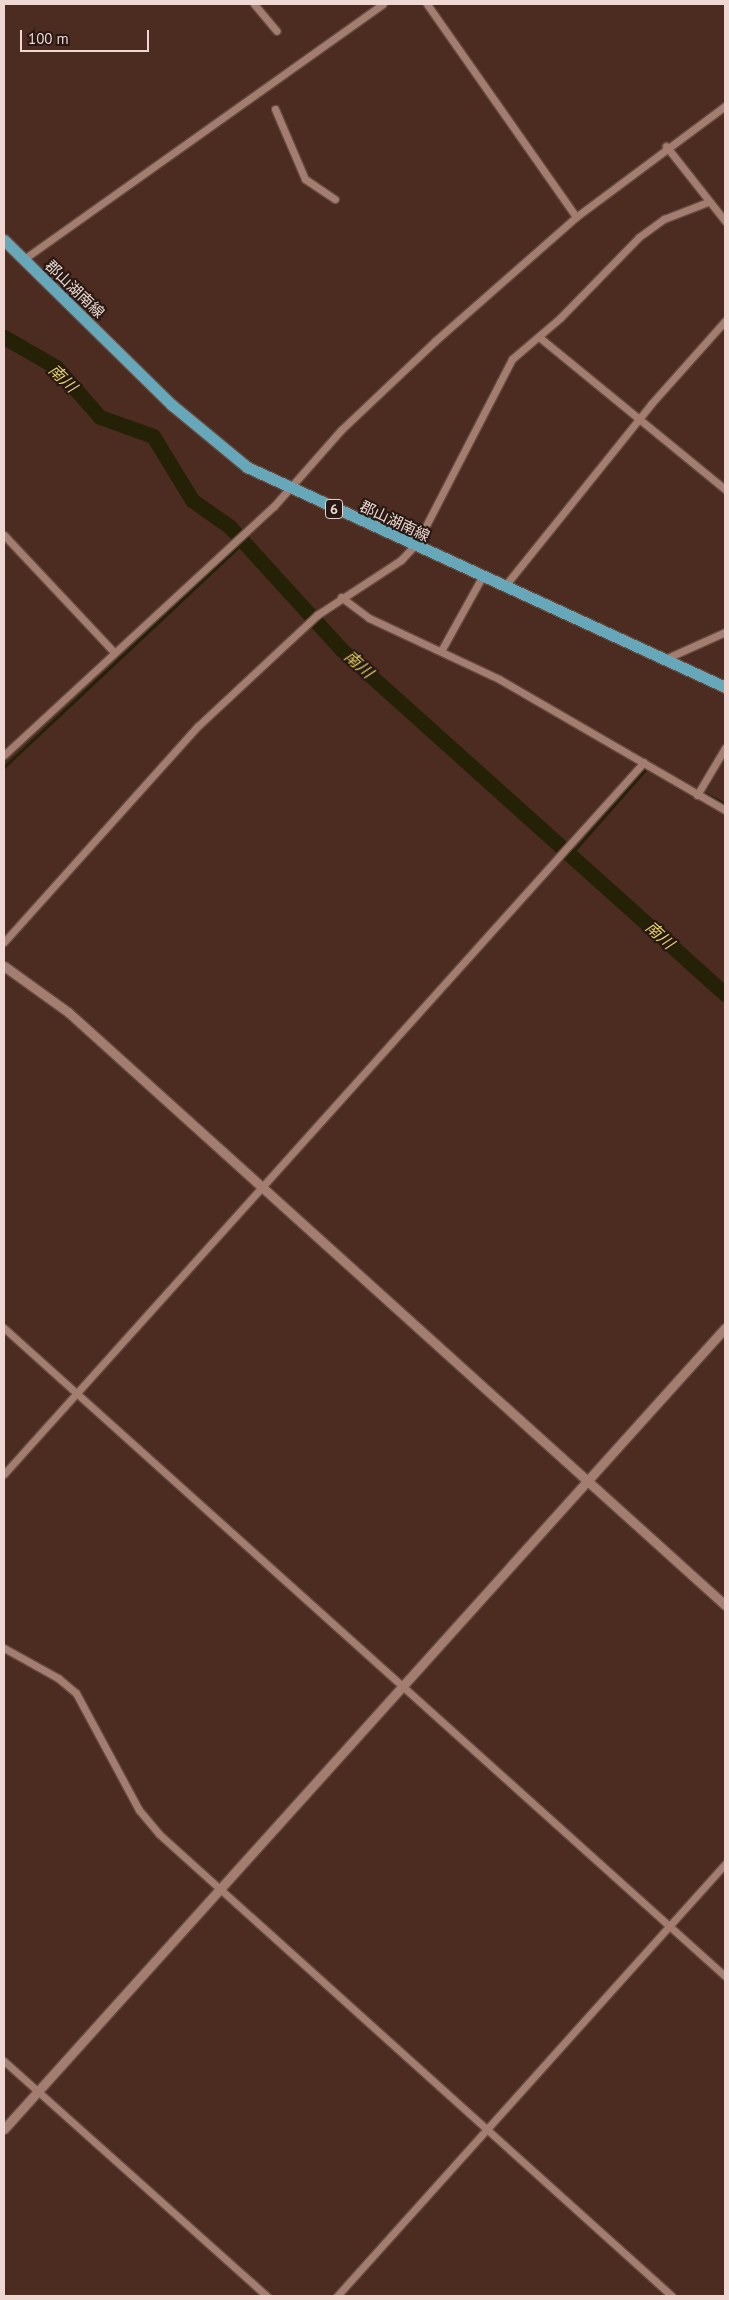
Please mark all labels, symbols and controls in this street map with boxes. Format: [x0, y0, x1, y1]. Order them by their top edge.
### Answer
scale bar [22, 20, 151, 52]
text: 100 m [28, 29, 69, 48]
street label: 郡山湖南線 [42, 256, 108, 322]
water label: 南川 [45, 360, 81, 396]
street label: 郡山湖南線 [357, 497, 433, 545]
road number: 6 [324, 498, 344, 520]
water label: 南川 [341, 646, 377, 682]
water label: 南川 [642, 917, 678, 953]

